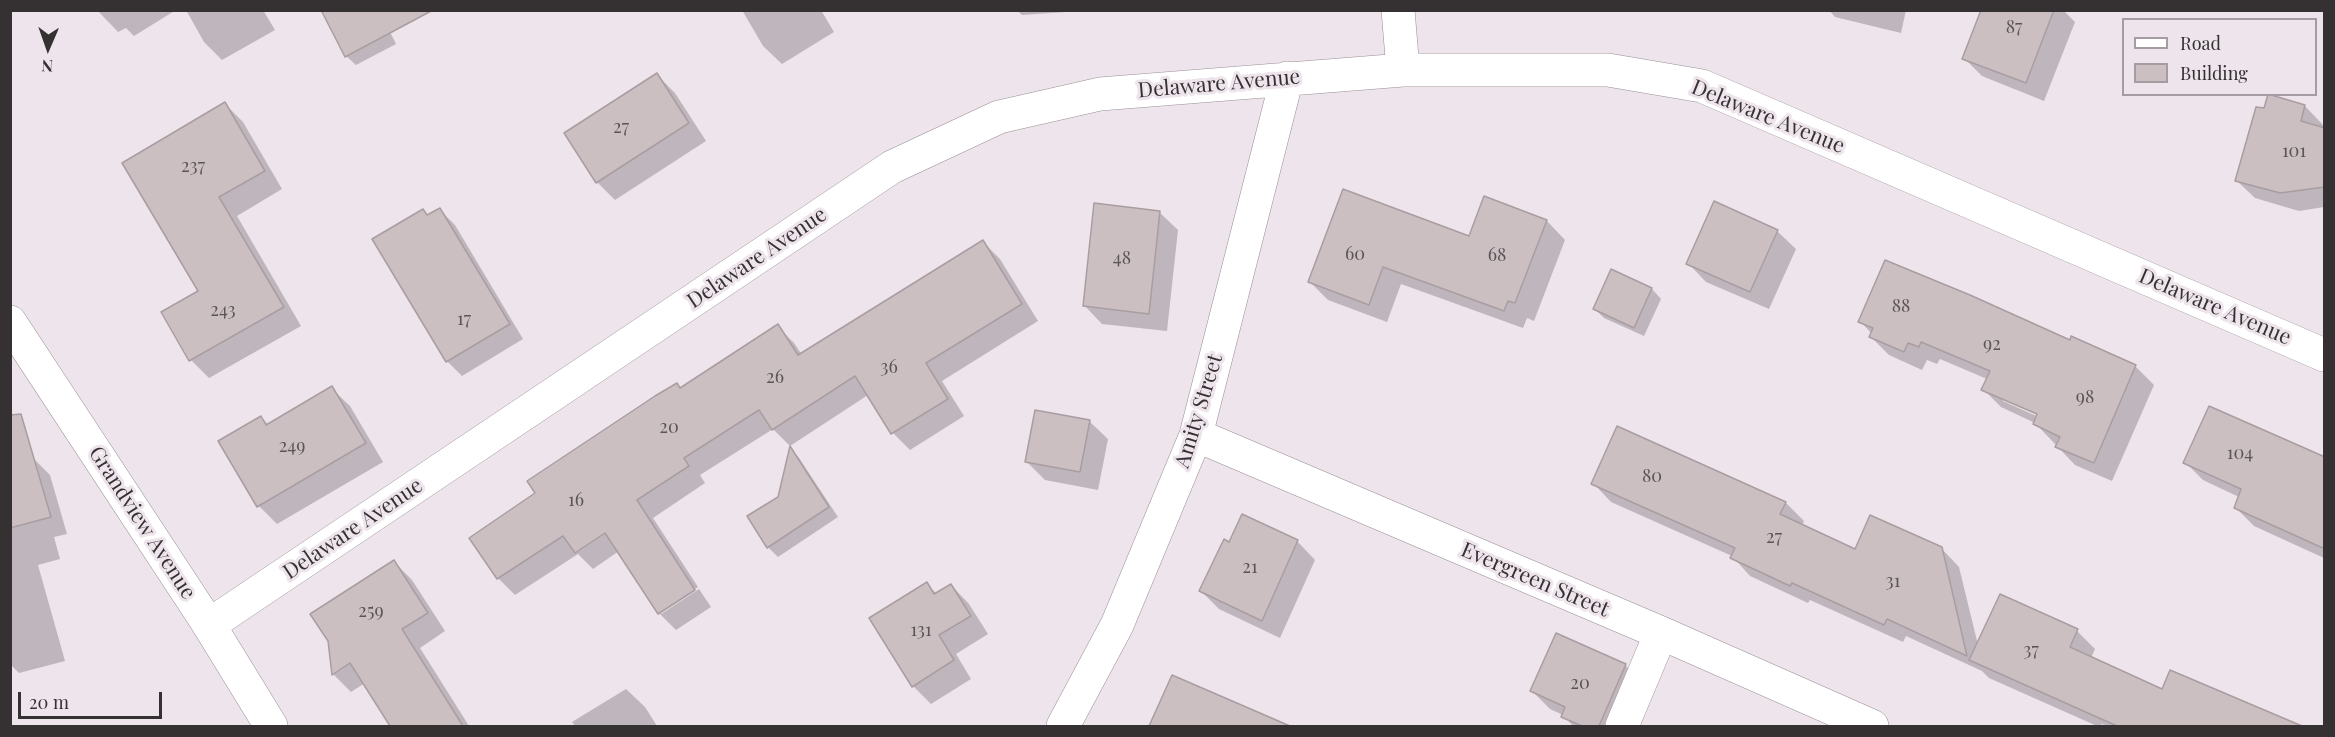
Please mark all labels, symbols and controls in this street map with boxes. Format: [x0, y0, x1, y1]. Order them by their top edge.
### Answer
house number: 87 [2006, 16, 2022, 38]
north arrow [18, 18, 78, 78]
legend [2122, 18, 2317, 96]
text: Road [2180, 31, 2221, 55]
text: N [41, 56, 53, 77]
text: Building [2180, 61, 2248, 85]
street label: Delaware Avenue [1137, 64, 1301, 104]
street label: Delaware Avenue [1688, 75, 1848, 159]
house number: 27 [613, 116, 629, 138]
house number: 101 [2282, 140, 2306, 162]
house number: 237 [181, 155, 205, 177]
street label: Delaware Avenue [682, 202, 832, 314]
house number: 60 [1345, 243, 1365, 265]
house number: 68 [1488, 244, 1506, 266]
house number: 48 [1113, 247, 1131, 269]
street label: Delaware Avenue [2135, 264, 2295, 350]
house number: 88 [1892, 295, 1910, 317]
house number: 243 [210, 299, 236, 321]
house number: 17 [457, 308, 471, 330]
house number: 92 [1983, 333, 2001, 355]
street label: Amity Street [1170, 351, 1228, 471]
house number: 36 [880, 356, 898, 378]
house number: 26 [766, 366, 784, 388]
house number: 98 [2076, 386, 2094, 408]
house number: 20 [659, 416, 679, 438]
house number: 249 [279, 435, 305, 457]
street label: Grandview Avenue [83, 442, 201, 604]
house number: 104 [2227, 442, 2253, 464]
house number: 80 [1642, 465, 1662, 487]
street label: Delaware Avenue [278, 473, 428, 585]
house number: 16 [568, 489, 584, 511]
house number: 27 [1766, 526, 1782, 548]
street label: Evergreen Street [1457, 537, 1613, 623]
house number: 21 [1242, 556, 1258, 578]
house number: 31 [1886, 570, 1900, 592]
house number: 259 [358, 600, 384, 622]
house number: 131 [910, 619, 932, 641]
house number: 37 [2023, 639, 2039, 661]
house number: 20 [1570, 672, 1590, 694]
scale bar [21, 680, 165, 718]
text: 20 m [29, 690, 69, 714]

